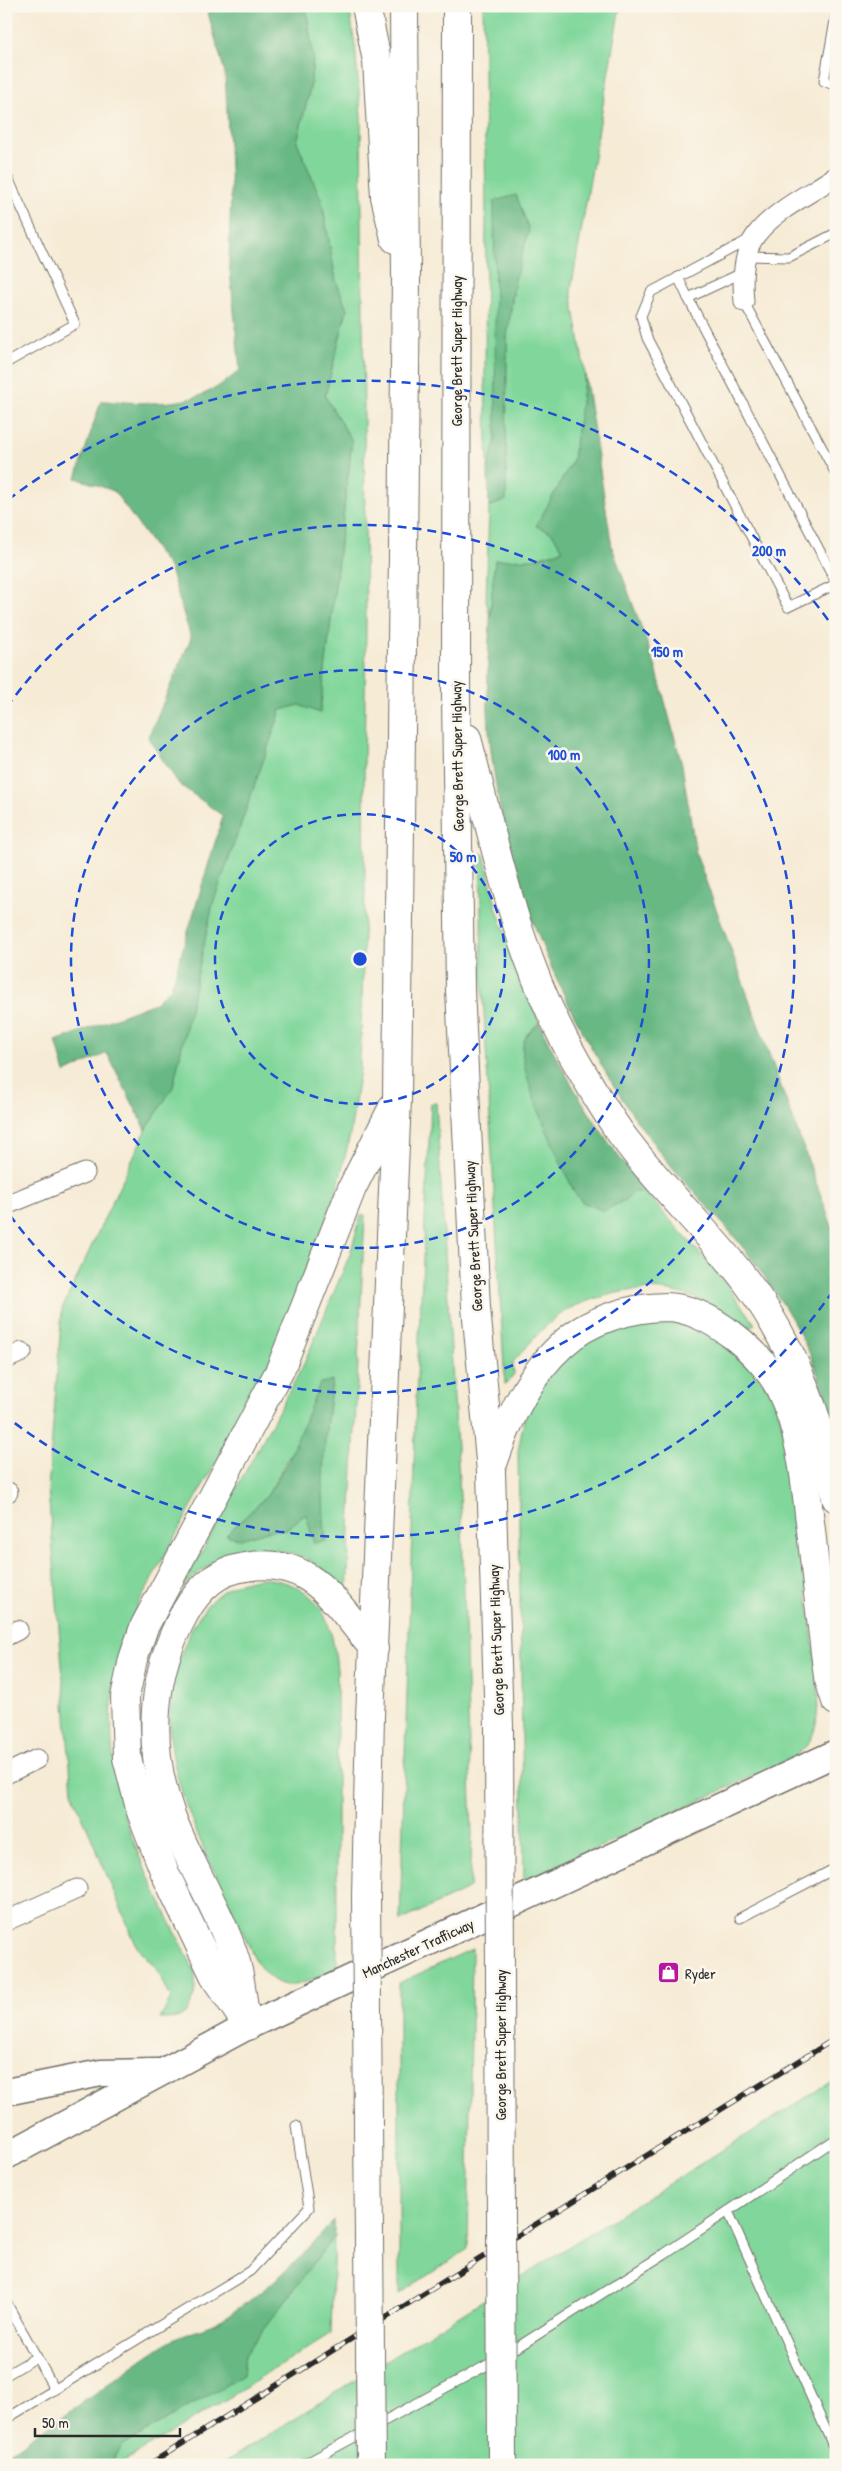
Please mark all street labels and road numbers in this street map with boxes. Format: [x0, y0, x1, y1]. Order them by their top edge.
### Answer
street label: George Brett Super Highway [446, 275, 467, 427]
street label: George Brett Super Highway [445, 680, 469, 832]
street label: George Brett Super Highway [459, 1160, 487, 1312]
street label: George Brett Super Highway [483, 1564, 509, 1716]
street label: Manchester Trafficway [359, 1913, 477, 1983]
street label: George Brett Super Highway [490, 1969, 511, 2121]

